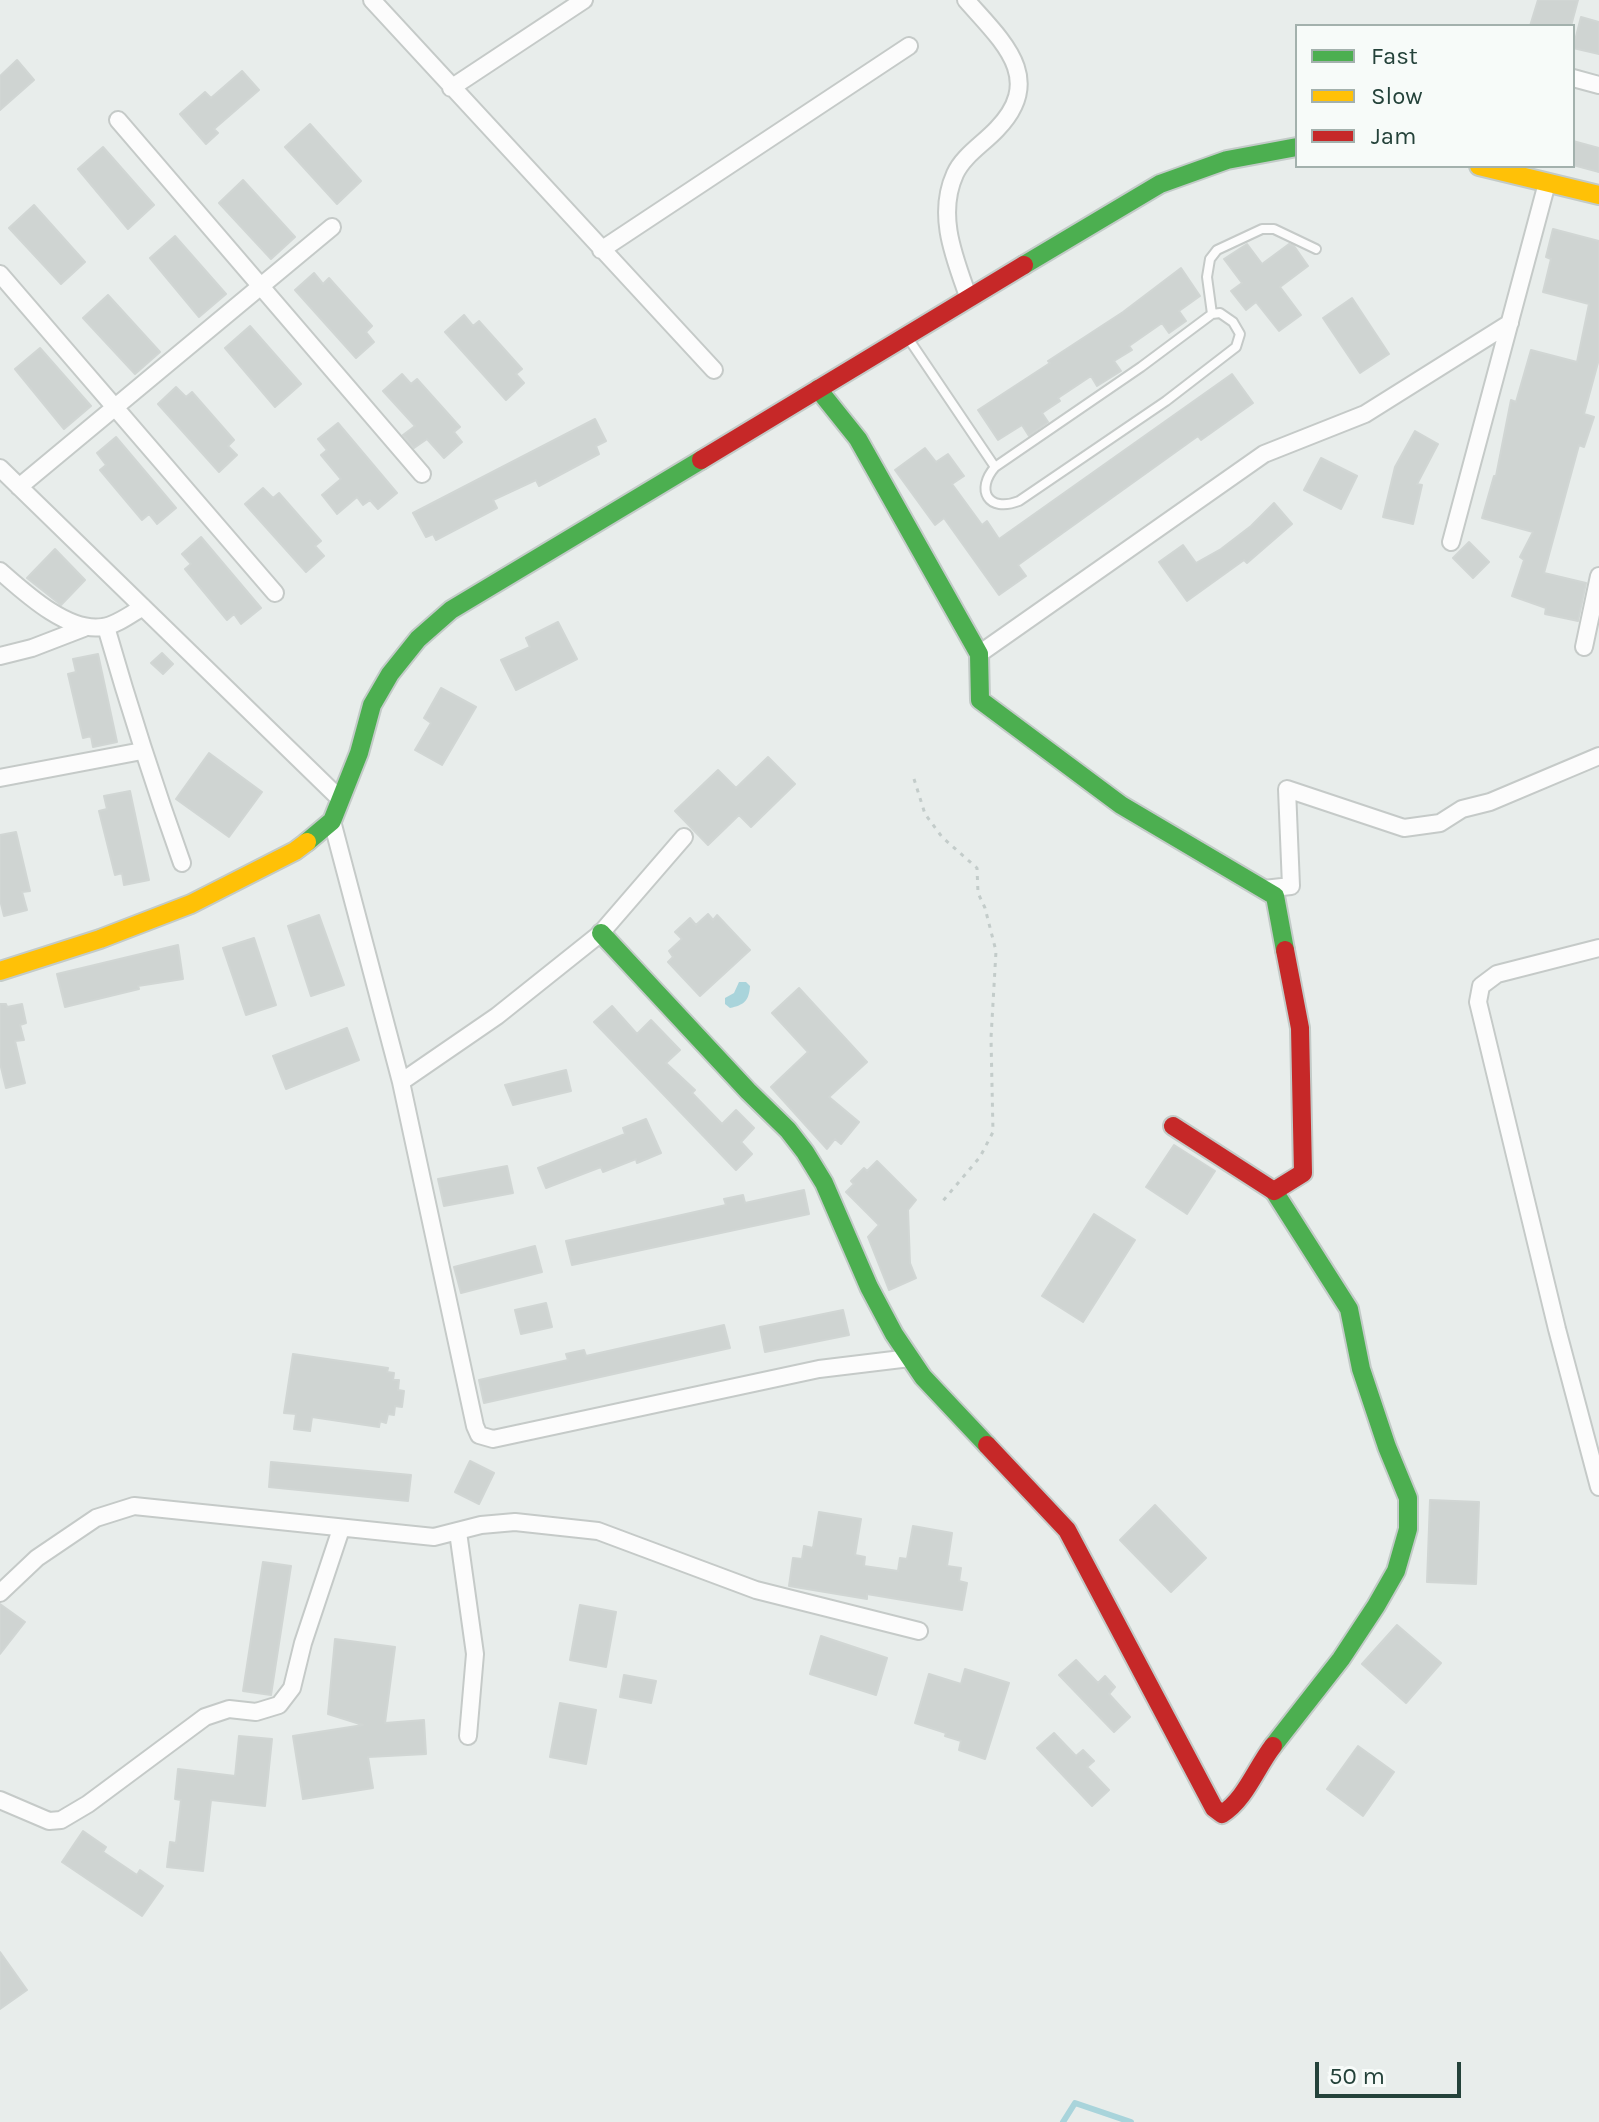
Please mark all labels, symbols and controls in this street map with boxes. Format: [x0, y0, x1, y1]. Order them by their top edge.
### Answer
legend [1295, 24, 1575, 168]
text: Fast [1371, 42, 1418, 70]
text: Slow [1371, 82, 1423, 110]
text: Jam [1371, 122, 1416, 150]
scale bar [1319, 2046, 1465, 2096]
text: 50 m [1329, 2062, 1385, 2090]

